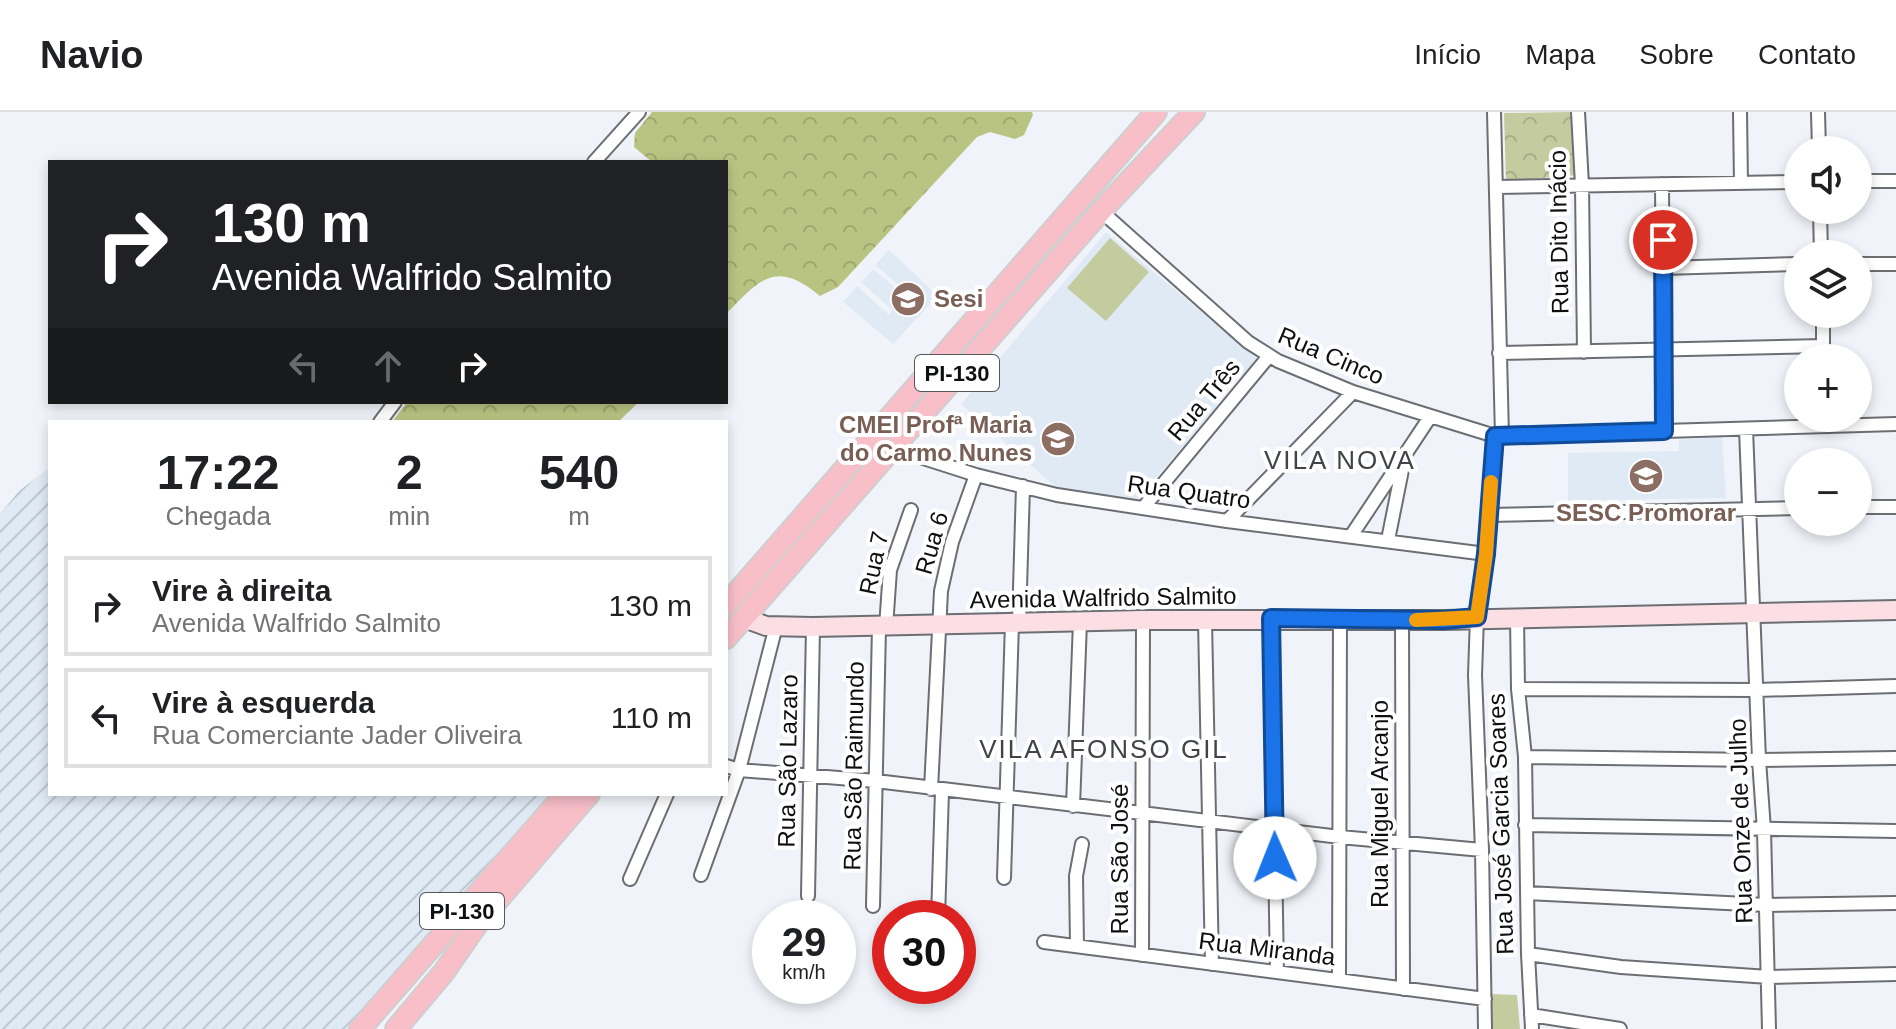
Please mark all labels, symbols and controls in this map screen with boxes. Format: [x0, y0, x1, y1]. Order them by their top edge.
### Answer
text: Navio [40, 34, 143, 76]
text: Início [1414, 39, 1481, 70]
text: Mapa [1525, 39, 1595, 70]
text: Sobre [1639, 39, 1714, 70]
text: Contato [1758, 39, 1856, 70]
map controls [1784, 136, 1872, 536]
button: sound [1784, 136, 1872, 224]
street label: Rua Dito Inácio [1544, 150, 1573, 314]
text: 130 m [212, 191, 371, 254]
icon: right [80, 192, 184, 296]
pin [1629, 206, 1697, 274]
icon: arrive [1641, 218, 1685, 262]
button: layers [1784, 240, 1872, 328]
text: Avenida Walfrido Salmito [212, 257, 612, 298]
school or university icon: Sesi [889, 280, 927, 318]
place label: Sesi [934, 285, 983, 312]
street label: Rua Cinco [1274, 321, 1388, 390]
icon: left [282, 344, 326, 388]
icon: ahead [366, 344, 410, 388]
icon: right [450, 344, 494, 388]
button: + [1784, 344, 1872, 432]
street label: Rua Três [1162, 354, 1245, 446]
road number: PI-130 [915, 355, 999, 391]
place label: CMEI Profª Maria do Carmo Nunes [839, 411, 1033, 466]
school or university icon: CMEI Profª Maria do Carmo Nunes [1039, 420, 1077, 458]
district label: VILA NOVA [1264, 445, 1416, 475]
text: 17:22 [157, 446, 280, 499]
text: 2 [396, 446, 423, 499]
text: 540 [539, 446, 619, 499]
button: − [1784, 448, 1872, 536]
school or university icon: SESC Promorar [1627, 457, 1665, 495]
street label: Rua Quatro [1126, 470, 1252, 514]
place label: SESC Promorar [1556, 499, 1736, 526]
text: Chegada [165, 501, 271, 531]
text: min [388, 501, 430, 531]
text: m [568, 501, 590, 531]
street label: Rua 6 [910, 508, 953, 577]
street label: Rua 7 [854, 529, 893, 597]
text: Vire à direita [152, 574, 332, 607]
street label: Avenida Walfrido Salmito [969, 582, 1237, 613]
icon: right [84, 584, 128, 628]
text: 130 m [609, 589, 692, 622]
text: Avenida Walfrido Salmito [152, 608, 441, 638]
street label: Rua São Raimundo [838, 661, 869, 871]
street label: Rua São Lazaro [772, 674, 803, 848]
text: Vire à esquerda [152, 686, 375, 719]
street label: Rua José Garcia Soares [1482, 693, 1519, 955]
icon: left [84, 696, 128, 740]
street label: Rua Miguel Arcanjo [1366, 700, 1393, 908]
text: 110 m [611, 701, 692, 734]
street label: Rua Onze de Julho [1723, 718, 1758, 924]
text: Rua Comerciante Jader Oliveira [152, 720, 522, 750]
district label: VILA AFONSO GIL [979, 734, 1229, 764]
street label: Rua São José [1106, 784, 1133, 934]
position arrow [1233, 816, 1317, 900]
road number: PI-130 [420, 893, 504, 929]
speed limit sign: 30 [872, 900, 976, 1004]
text: 29 [782, 920, 826, 964]
street label: Rua Miranda [1197, 927, 1338, 970]
text: km/h [782, 961, 826, 983]

